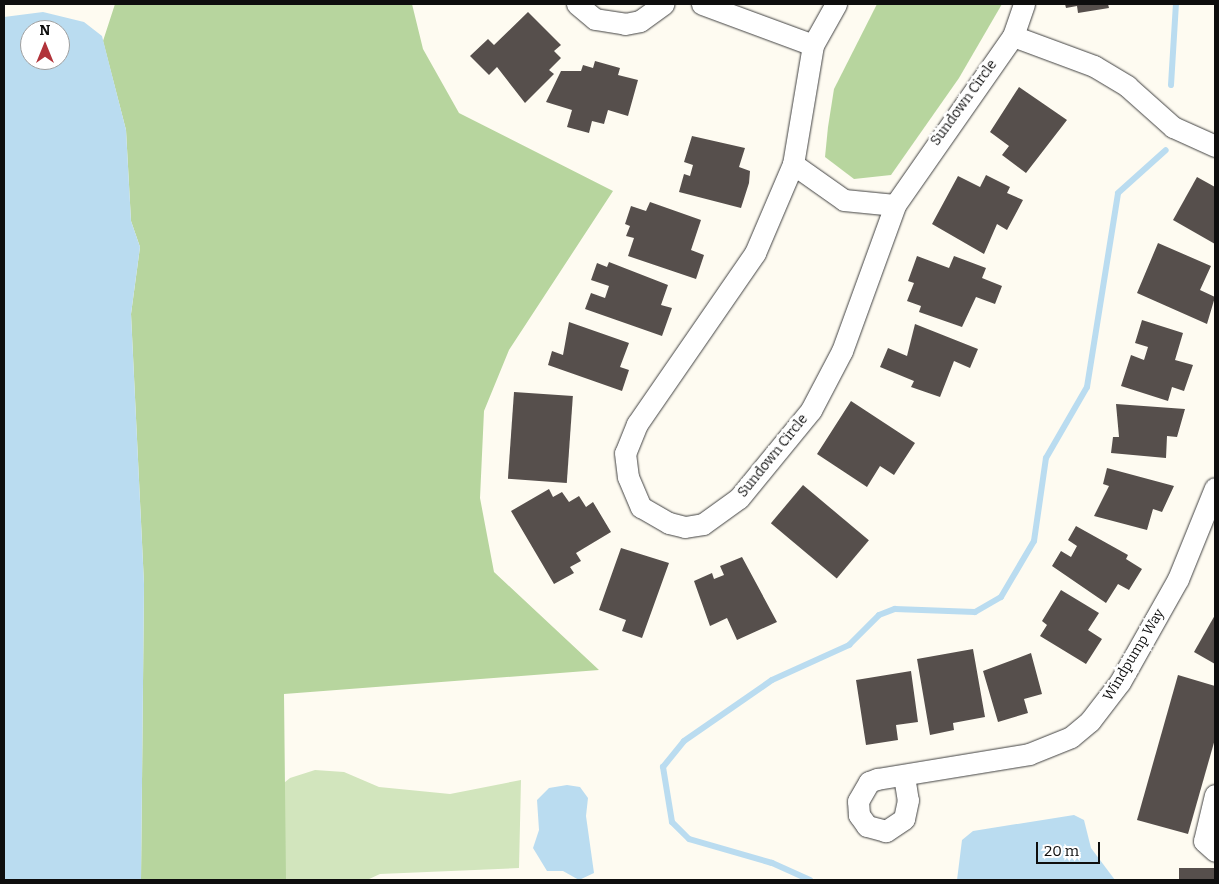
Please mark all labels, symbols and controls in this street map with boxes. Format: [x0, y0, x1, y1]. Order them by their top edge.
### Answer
north arrow [20, 20, 70, 70]
text: N [40, 22, 50, 39]
street label: Sundown Circle [927, 57, 1001, 149]
street label: Sundown Circle [734, 411, 812, 501]
street label: Windpump Way [1100, 606, 1168, 704]
scale bar [1039, 832, 1103, 864]
text: 20 m [1044, 842, 1079, 860]

